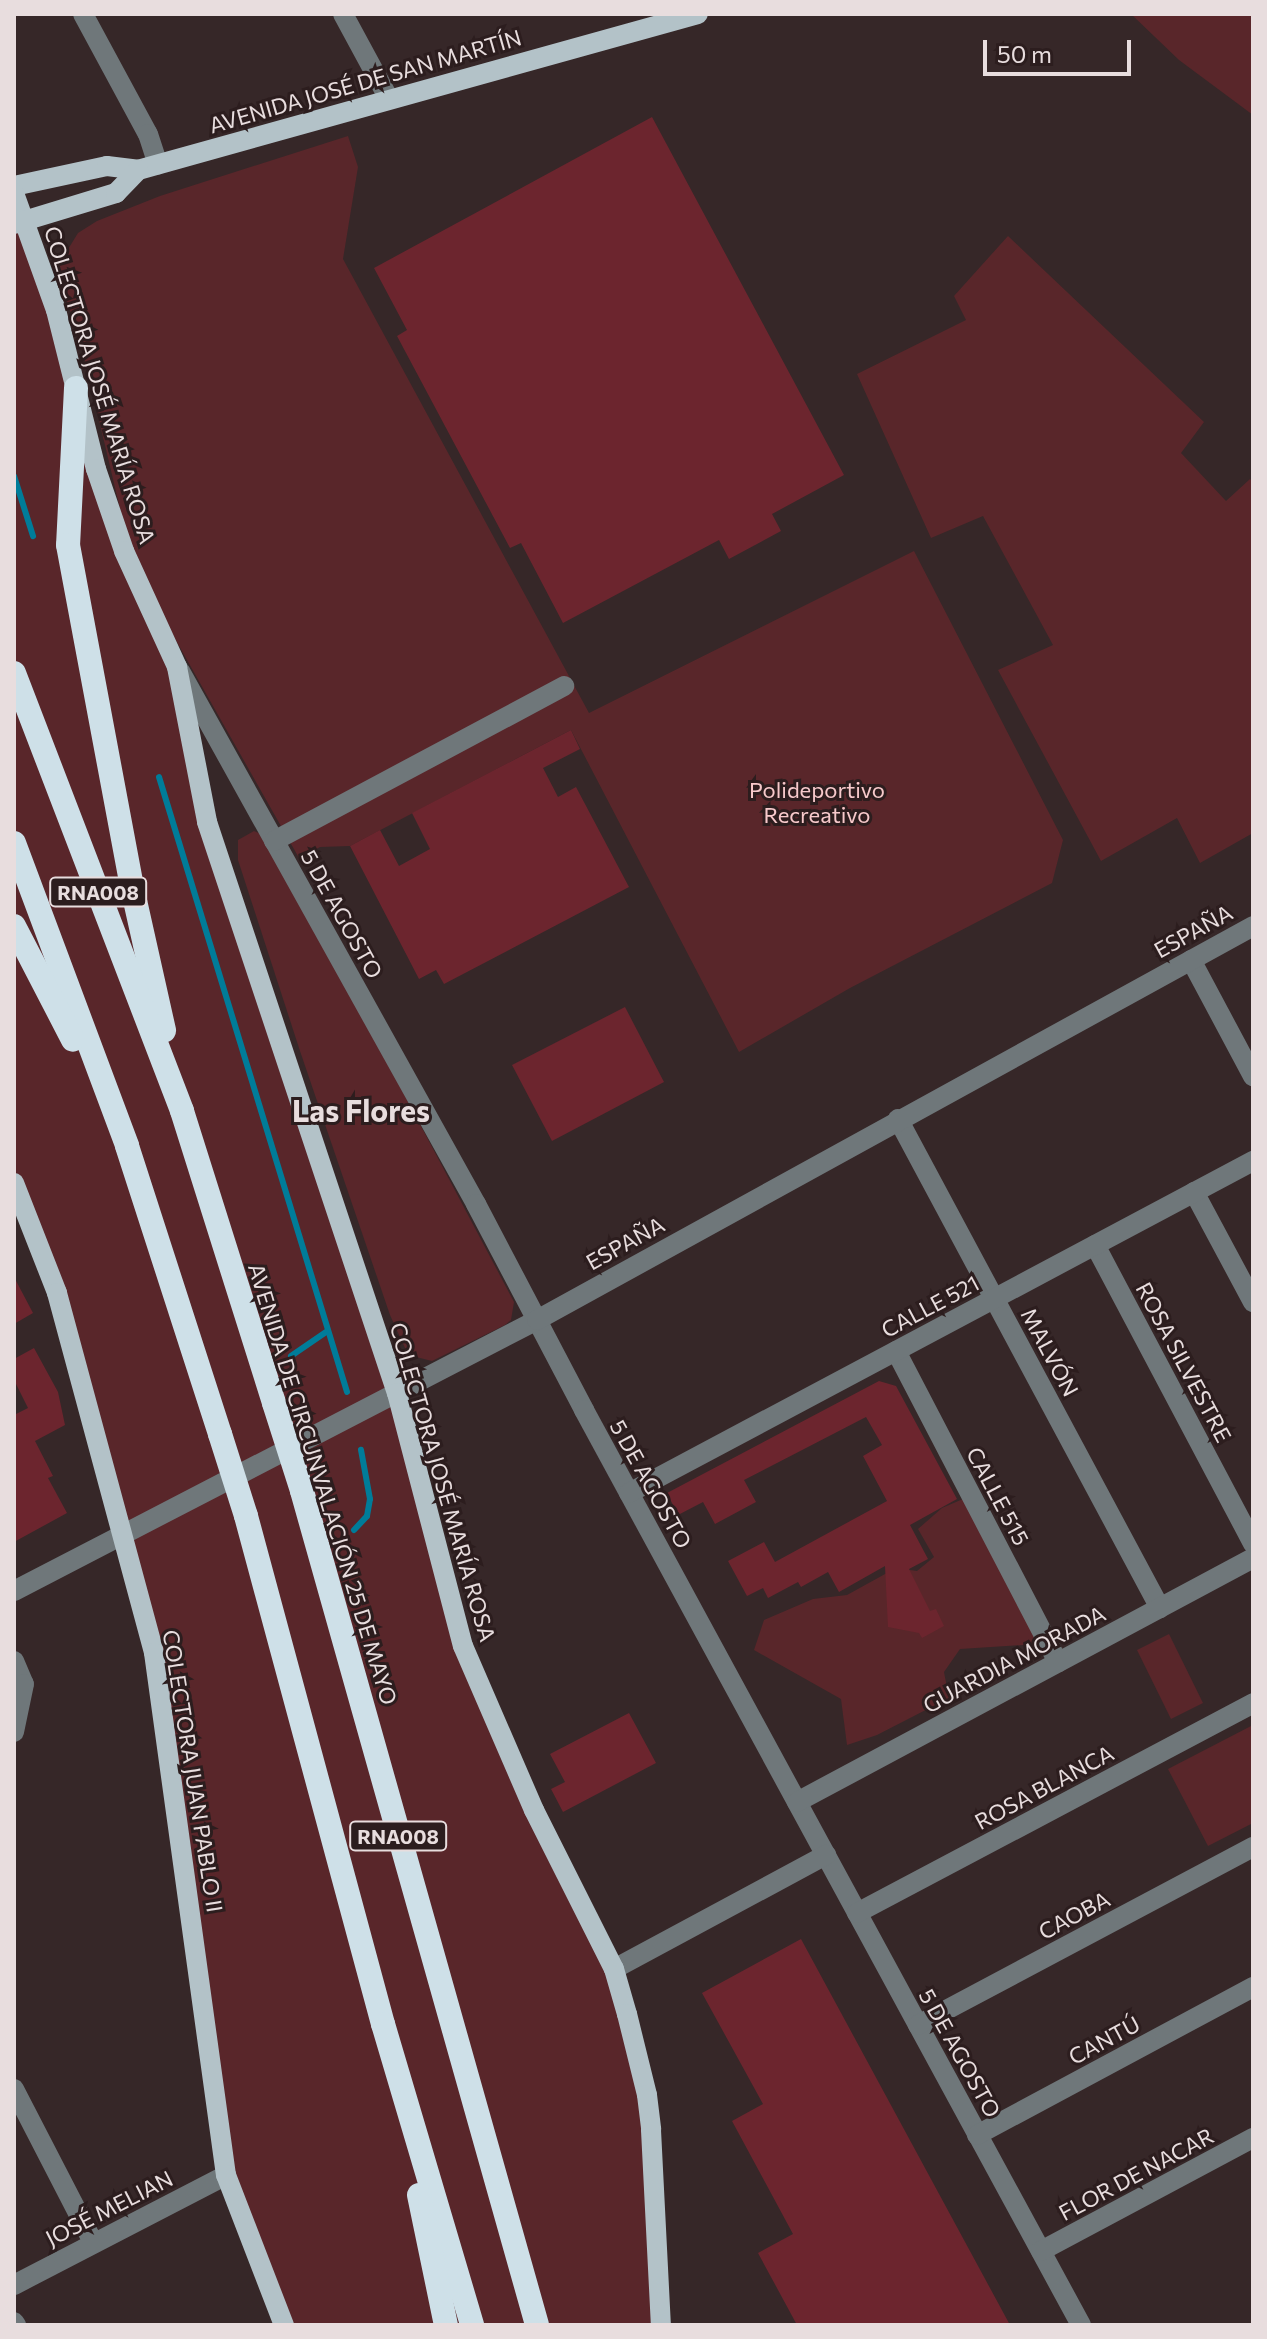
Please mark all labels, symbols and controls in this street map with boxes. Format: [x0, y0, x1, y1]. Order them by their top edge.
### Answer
street label: AVENIDA JOSÉ DE SAN MARTÍN [206, 24, 524, 138]
scale bar [987, 24, 1135, 74]
text: 50 m [997, 39, 1052, 68]
street label: COLECTORA JOSÉ MARÍA ROSA [39, 223, 161, 547]
park label: Polideportivo Recreativo [749, 776, 885, 828]
street label: 5 DE AGOSTO [296, 845, 388, 983]
road number: RNA008 [48, 876, 148, 908]
street label: ESPAÑA [1149, 899, 1237, 963]
district label: Las Flores [292, 1092, 430, 1128]
street label: ESPAÑA [581, 1211, 669, 1275]
street label: AVENIDA DE CIRCUNVALACIÓN 25 DE MAYO [243, 1260, 403, 1708]
street label: CALLE 521 [877, 1269, 983, 1343]
street label: ROSA SILVESTRE [1131, 1278, 1237, 1446]
street label: MALVÓN [1016, 1303, 1084, 1401]
street label: COLECTORA JOSÉ MARÍA ROSA [385, 1319, 501, 1645]
street label: 5 DE AGOSTO [605, 1415, 697, 1553]
street label: CALLE 515 [961, 1442, 1035, 1550]
street label: GUARDIA MORADA [918, 1600, 1110, 1718]
street label: COLECTORA JUAN PABLO II [158, 1628, 228, 1914]
street label: ROSA BLANCA [970, 1739, 1118, 1835]
road number: RNA008 [348, 1820, 448, 1852]
street label: CAOBA [1034, 1885, 1114, 1945]
street label: 5 DE AGOSTO [914, 1984, 1006, 2122]
street label: CANTÚ [1064, 2010, 1144, 2070]
street label: FLOR DE NACAR [1054, 2122, 1218, 2226]
street label: JOSÉ MELIAN [41, 2165, 177, 2251]

